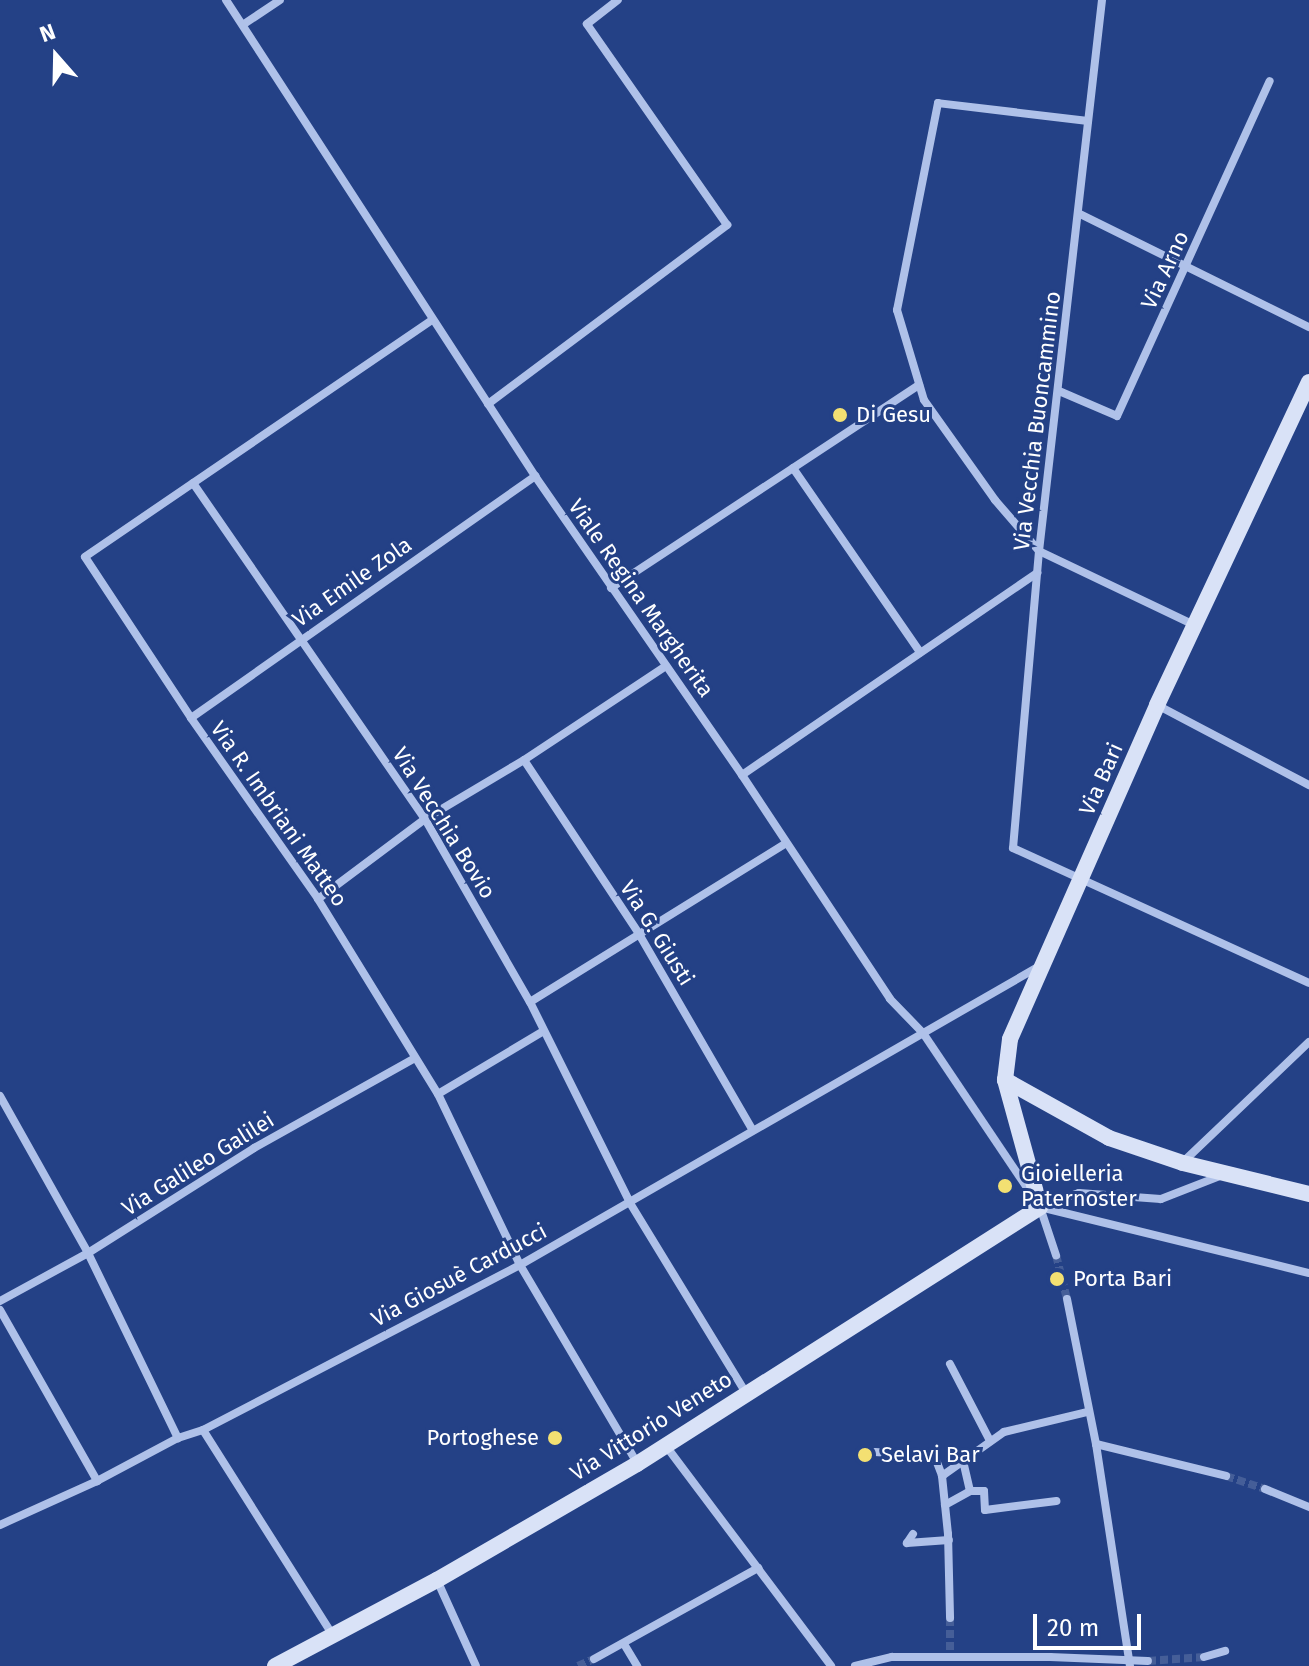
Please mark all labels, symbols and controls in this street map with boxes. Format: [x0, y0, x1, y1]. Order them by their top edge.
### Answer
north arrow [16, 16, 96, 96]
text: N [36, 18, 59, 48]
street label: Via Arno [1135, 227, 1195, 313]
street label: Via Vecchia Buoncammino [1008, 290, 1066, 552]
place label: Di Gesu [856, 402, 931, 428]
marker: Di Gesu [831, 406, 849, 424]
street label: Viale Regina Margherita [563, 494, 719, 702]
street label: Via Emile Zola [287, 531, 417, 633]
street label: Via R. Imbriani Matteo [205, 716, 353, 912]
street label: Via Bari [1073, 739, 1129, 819]
street label: Via Vecchia Bovio [387, 742, 501, 904]
street label: Via G. Giusti [614, 876, 700, 990]
street label: Via Galileo Galilei [117, 1107, 279, 1221]
place label: Gioielleria Paternoster [1021, 1160, 1137, 1212]
marker: Gioielleria Paternoster [996, 1177, 1014, 1195]
street label: Via Giosuè Carducci [367, 1218, 551, 1332]
place label: Porta Bari [1073, 1266, 1172, 1292]
marker: Porta Bari [1048, 1270, 1066, 1288]
street label: Via Vittorio Veneto [565, 1366, 737, 1486]
place label: Portoghese [426, 1425, 539, 1451]
marker: Portoghese [546, 1429, 564, 1447]
place label: Selavi Bar [881, 1442, 980, 1468]
marker: Selavi Bar [856, 1446, 874, 1464]
scale bar [1037, 1598, 1145, 1648]
text: 20 m [1047, 1614, 1099, 1642]

